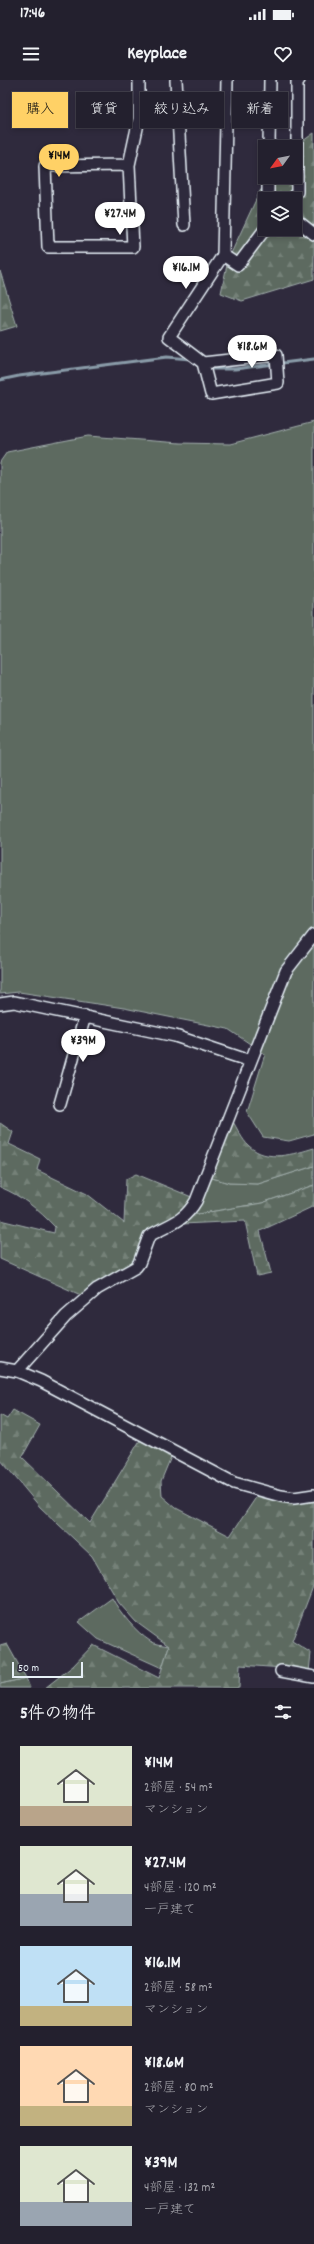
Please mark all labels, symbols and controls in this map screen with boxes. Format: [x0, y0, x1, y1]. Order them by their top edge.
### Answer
text: 17:46 [20, 3, 45, 25]
text: Keyplace [127, 42, 187, 67]
icon: menu [20, 43, 42, 65]
icon: heart [272, 43, 294, 65]
chip: 購入 [12, 92, 68, 128]
chip: 賃貸 [76, 92, 132, 128]
chip: 絞り込み [140, 92, 224, 128]
chip: 新着 [232, 92, 288, 128]
north arrow [258, 140, 302, 184]
map controls [258, 140, 302, 236]
pin: ¥14M [35, 144, 83, 178]
text: ¥14M [48, 147, 70, 166]
button: layers [258, 192, 302, 236]
pin: ¥27.4M [87, 202, 153, 236]
text: ¥27.4M [104, 205, 136, 224]
pin: ¥16.1M [153, 256, 219, 290]
text: ¥16.1M [172, 259, 200, 278]
pin: ¥18.6M [219, 335, 285, 369]
text: ¥18.6M [237, 338, 267, 357]
pin: ¥39M [59, 1029, 107, 1063]
text: ¥39M [70, 1032, 96, 1051]
scale bar [12, 1660, 83, 1679]
text: 50 m [18, 1661, 39, 1677]
icon: filters [272, 1701, 294, 1723]
text: 5件の物件 [20, 1703, 96, 1727]
text: ¥14M [144, 1752, 173, 1776]
icon: home [52, 1762, 100, 1810]
text: 2部屋 · 54 m² [144, 1779, 213, 1798]
text: マンション [144, 1801, 208, 1820]
text: ¥27.4M [144, 1852, 186, 1876]
icon: home [52, 1862, 100, 1910]
text: 4部屋 · 120 m² [144, 1879, 217, 1898]
text: 一戸建て [144, 1901, 196, 1920]
text: ¥16.1M [144, 1952, 181, 1976]
icon: home [52, 1962, 100, 2010]
text: 2部屋 · 58 m² [144, 1979, 212, 1998]
text: マンション [144, 2001, 208, 2020]
text: ¥18.6M [144, 2052, 184, 2076]
icon: home [52, 2062, 100, 2110]
text: 2部屋 · 80 m² [144, 2079, 214, 2098]
text: マンション [144, 2101, 208, 2120]
text: ¥39M [144, 2152, 178, 2176]
icon: home [52, 2162, 100, 2210]
text: 4部屋 · 132 m² [144, 2179, 215, 2198]
text: 一戸建て [144, 2201, 196, 2220]

